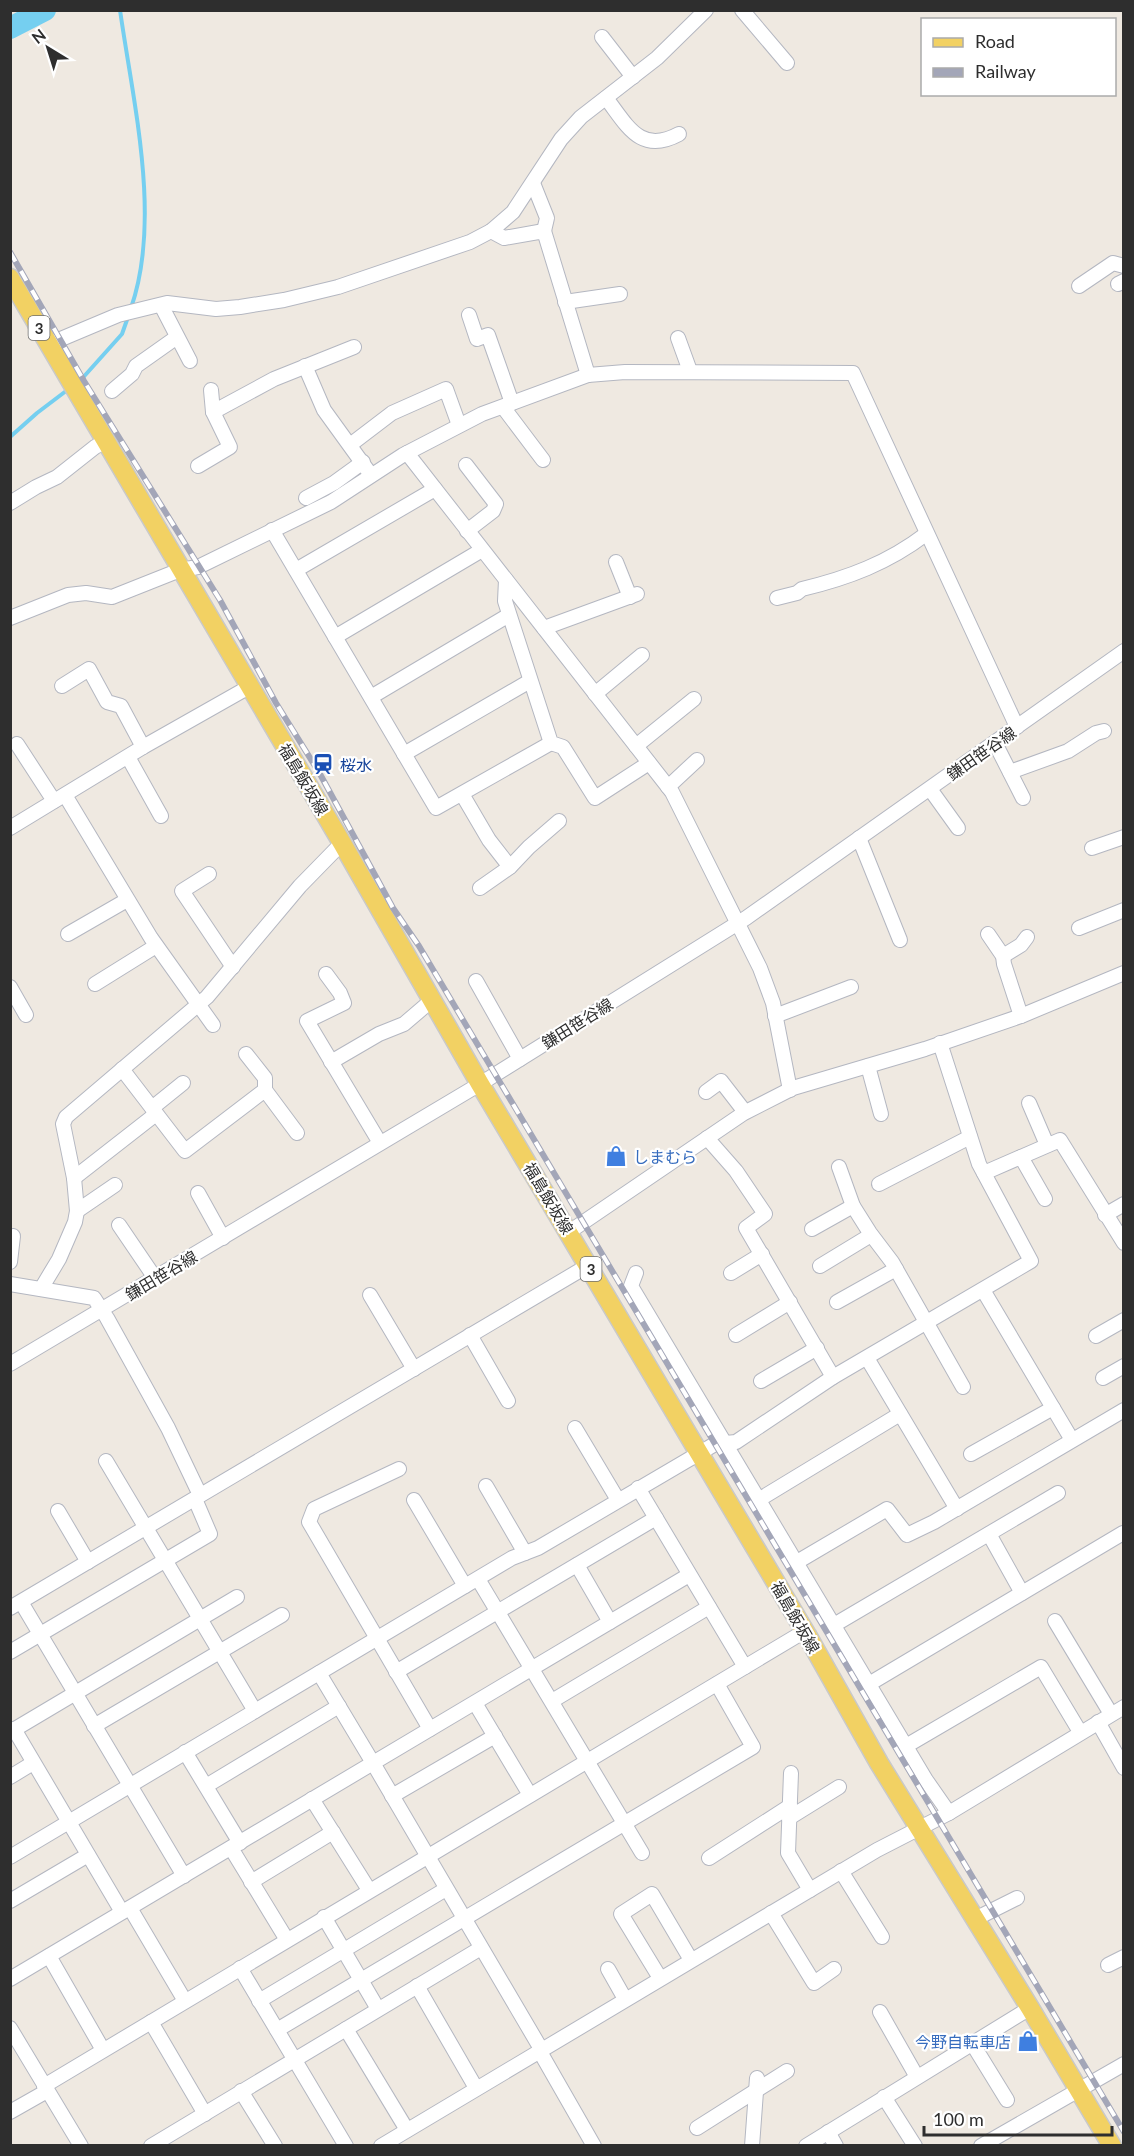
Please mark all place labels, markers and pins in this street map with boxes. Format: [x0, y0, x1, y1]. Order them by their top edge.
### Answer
station icon: 桜水 [311, 752, 335, 776]
place label: 桜水 [340, 755, 372, 774]
shop icon: しまむら [604, 1144, 628, 1168]
place label: しまむら [633, 1147, 697, 1166]
shop icon: 今野自転車店 [1016, 2029, 1040, 2053]
place label: 今野自転車店 [915, 2032, 1011, 2051]

